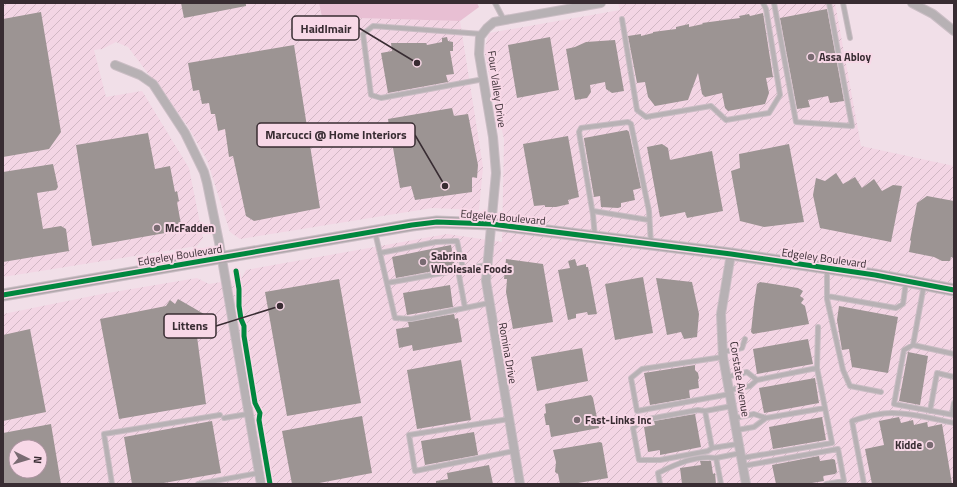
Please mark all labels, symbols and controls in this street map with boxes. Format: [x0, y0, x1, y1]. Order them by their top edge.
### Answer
callout: Haidlmair [292, 16, 359, 40]
text: Haidlmair [301, 19, 352, 38]
place label: Assa Abloy [819, 49, 871, 65]
street label: Four Valley Drive [484, 50, 510, 129]
marker: Assa Abloy [806, 52, 816, 62]
callout: Marcucci @ Home Interiors [257, 123, 415, 147]
text: Marcucci @ Home Interiors [265, 125, 407, 144]
street label: Edgeley Boulevard [460, 205, 546, 229]
place label: McFadden [165, 220, 214, 236]
marker: McFadden [152, 223, 162, 233]
street label: Edgeley Boulevard [137, 240, 224, 270]
street label: Edgeley Boulevard [781, 244, 868, 272]
place label: Sabrina Wholesale Foods [431, 248, 512, 277]
marker: Sabrina Wholesale Foods [418, 257, 428, 267]
callout: Littens [164, 314, 216, 338]
text: Littens [172, 316, 208, 335]
street label: Romina Drive [495, 321, 521, 385]
street label: Corstate Avenue [726, 340, 754, 418]
place label: Fast-Links Inc [585, 412, 652, 428]
marker: Fast-Links Inc [572, 415, 582, 425]
place label: Kidde [895, 437, 922, 453]
north arrow [8, 439, 48, 479]
marker: Kidde [925, 440, 935, 450]
text: N [30, 455, 46, 464]

